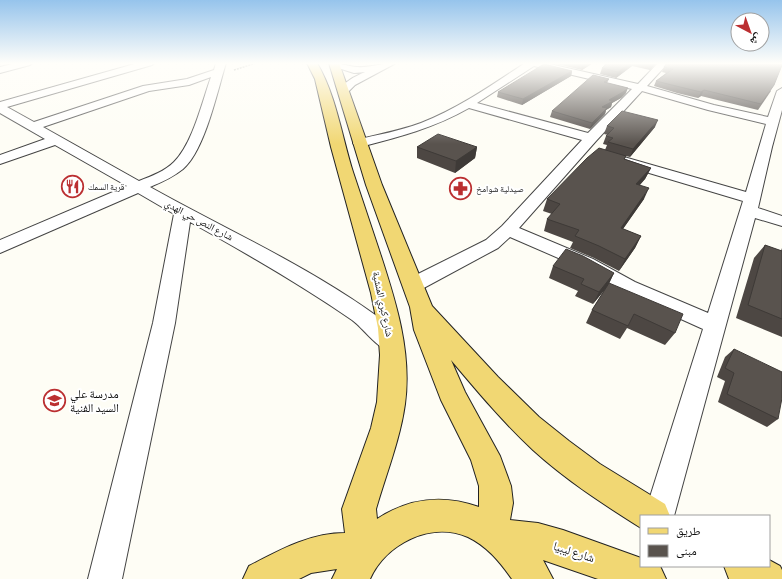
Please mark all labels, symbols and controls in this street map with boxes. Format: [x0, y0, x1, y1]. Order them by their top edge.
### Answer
north arrow [730, 12, 770, 52]
text: ش [747, 30, 765, 48]
restaurant icon: قرية السمك [60, 174, 86, 200]
pharmacy icon: صيدلية شوامخ [448, 176, 474, 202]
place label: قرية السمك [88, 182, 125, 192]
place label: صيدلية شوامخ [476, 184, 524, 195]
street label: شارع النص حي الهدي [162, 197, 235, 245]
street label: شارع كبري المنشية [368, 270, 395, 339]
place label: مدرسة علي السيد الفنية [70, 387, 119, 415]
school or university icon: مدرسة علي السيد الفنية [41, 388, 67, 414]
legend [640, 515, 770, 567]
text: طريق [676, 524, 701, 538]
street label: شارع ليبيا [551, 539, 597, 566]
text: مبنى [676, 544, 697, 558]

